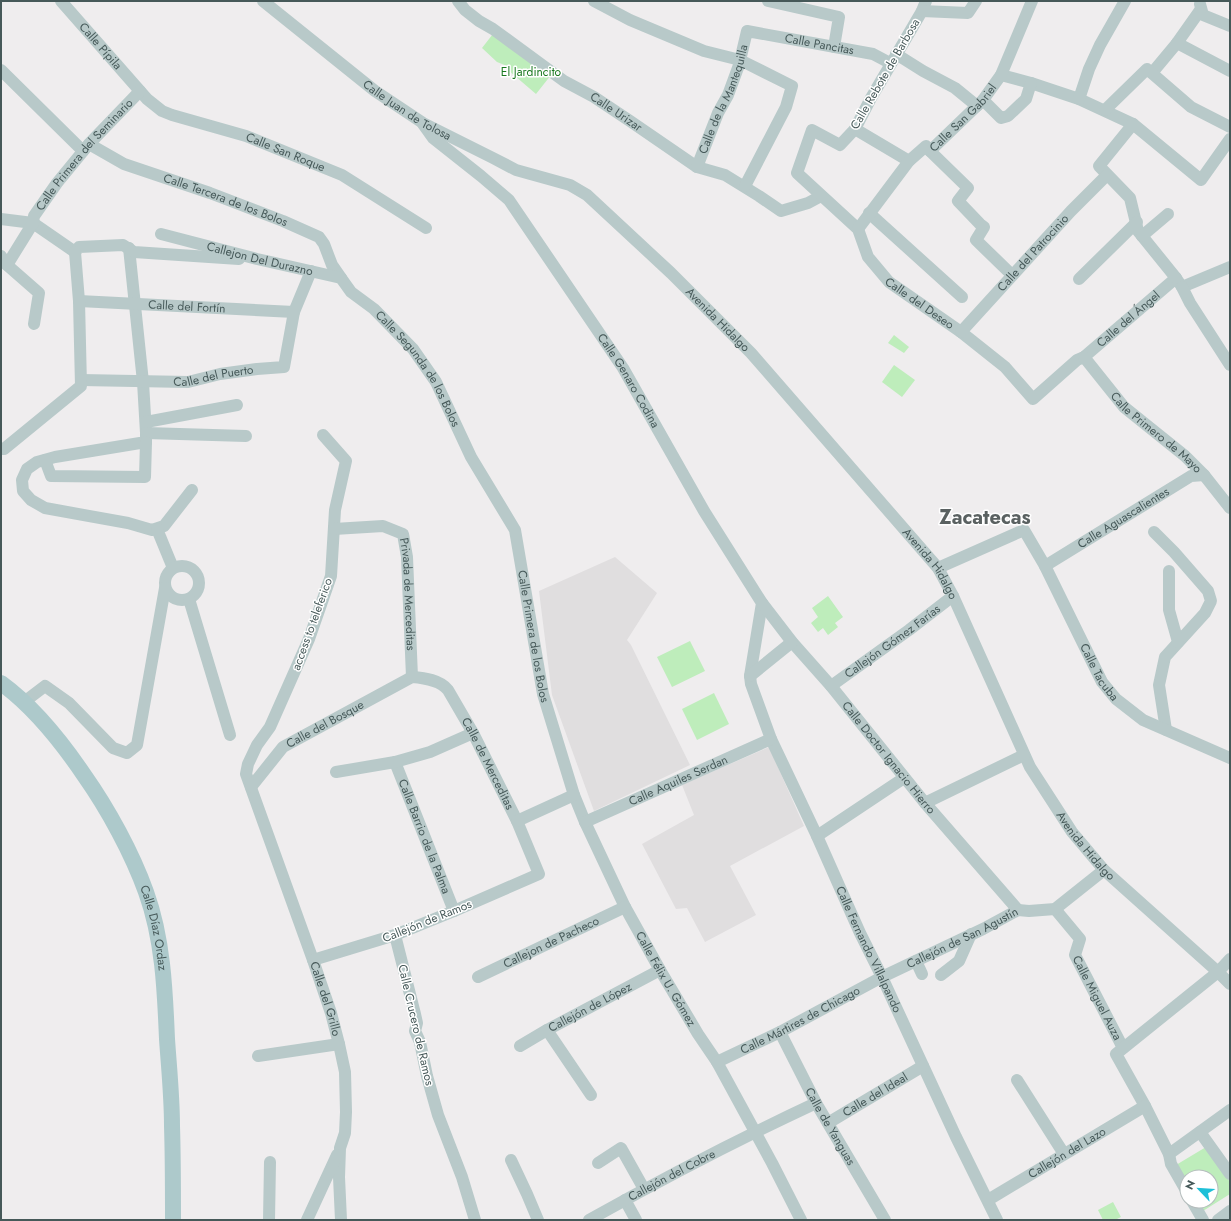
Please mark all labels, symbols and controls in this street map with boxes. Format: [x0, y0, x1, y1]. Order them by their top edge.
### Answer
street label: Calle Rebote de Barbosa [846, 15, 924, 133]
street label: Calle Pípila [75, 19, 126, 74]
street label: Calle Pancitas [783, 29, 856, 59]
street label: Calle de la Mantequilla [694, 42, 753, 157]
park label: El Jardincito [501, 63, 562, 81]
street label: Calle Juan de Tolosa [359, 75, 455, 145]
street label: Calle San Gabriel [925, 80, 1001, 156]
street label: Calle Urizar [586, 88, 647, 136]
street label: Calle Primera del Seminario [31, 94, 138, 214]
street label: Calle San Roque [243, 128, 328, 176]
street label: Calle Tercera de los Bolos [161, 169, 291, 231]
street label: Calle del Patrocinio [993, 210, 1073, 296]
street label: Callejon Del Durazno [205, 237, 315, 280]
street label: Calle del Deseo [881, 273, 958, 334]
street label: Avenida Hidalgo [681, 283, 754, 356]
street label: Calle del Ángel [1092, 287, 1164, 352]
street label: Calle del Fortín [148, 296, 226, 317]
street label: Calle Segunda de los Bolos [371, 306, 465, 430]
street label: Calle Genaro Codina [593, 330, 664, 431]
street label: Calle del Puerto [173, 361, 255, 391]
street label: Calle Primero de Mayo [1106, 388, 1206, 477]
street label: Calle Aguascalientes [1074, 482, 1173, 553]
district label: Zacatecas [939, 503, 1031, 532]
street label: Avenida Hidalgo [898, 524, 962, 603]
street label: Privada de Merceditas [395, 536, 420, 651]
street label: Calle Primera de los Bolos [513, 569, 554, 705]
street label: access to teleferico [287, 575, 337, 673]
street label: Callejón Gómez Farías [841, 600, 944, 683]
street label: Calle Tacuba [1075, 640, 1123, 705]
street label: Calle del Bosque [283, 696, 367, 753]
street label: Calle Doctor Ignacio Hierro [838, 697, 940, 818]
street label: Calle de Merceditas [457, 714, 519, 813]
street label: Calle Aquiles Serdan [626, 750, 731, 810]
street label: Calle Barrio de la Palma [394, 776, 455, 897]
street label: Avenida Hidalgo [1052, 808, 1119, 885]
street label: Calle Díaz Ordaz [135, 882, 172, 972]
street label: Calle Fernando Villalpando [831, 883, 906, 1016]
street label: Callejón de Ramos [380, 895, 475, 947]
street label: Callejón de San Agustín [904, 903, 1021, 973]
street label: Callejon de Pacheco [500, 911, 603, 973]
street label: Calle Félix U. Gómez [631, 928, 701, 1030]
street label: Calle Miguel Auza [1068, 952, 1127, 1044]
street label: Calle del Grillo [305, 959, 346, 1038]
street label: Calle Crucero de Ramos [393, 963, 439, 1087]
street label: Callejón de López [545, 977, 635, 1037]
street label: Calle Mártires de Chicago [737, 981, 864, 1059]
street label: Calle del Ideal [839, 1068, 911, 1121]
street label: Calle de Yanguas [801, 1084, 860, 1169]
street label: Callejón del Lazo [1025, 1122, 1110, 1183]
street label: Callejón del Cobre [625, 1145, 718, 1206]
north arrow [1179, 1169, 1219, 1209]
text: N [1181, 1177, 1199, 1192]

